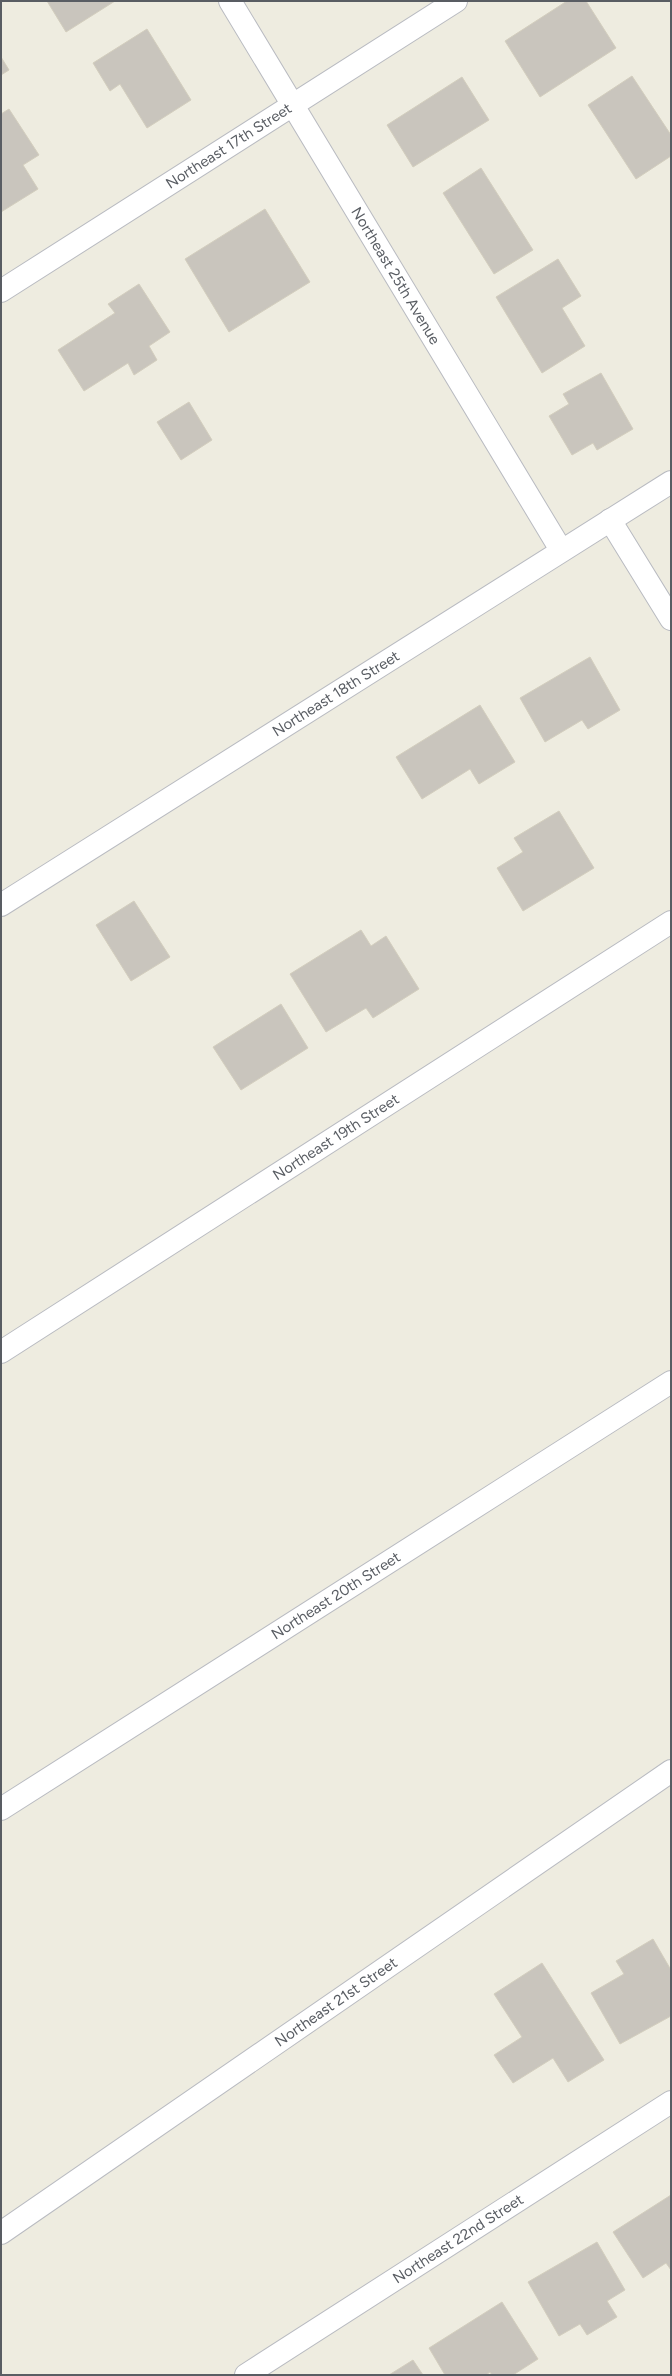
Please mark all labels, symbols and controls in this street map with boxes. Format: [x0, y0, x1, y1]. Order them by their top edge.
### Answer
street label: Northeast 17th Street [162, 99, 295, 193]
street label: Northeast 25th Avenue [347, 204, 444, 348]
street label: Northeast 18th Street [269, 647, 403, 740]
street label: Northeast 19th Street [270, 1090, 403, 1184]
street label: Northeast 20th Street [268, 1548, 404, 1643]
street label: Northeast 21st Street [271, 1953, 401, 2050]
street label: Northeast 22nd Street [389, 2190, 527, 2287]

